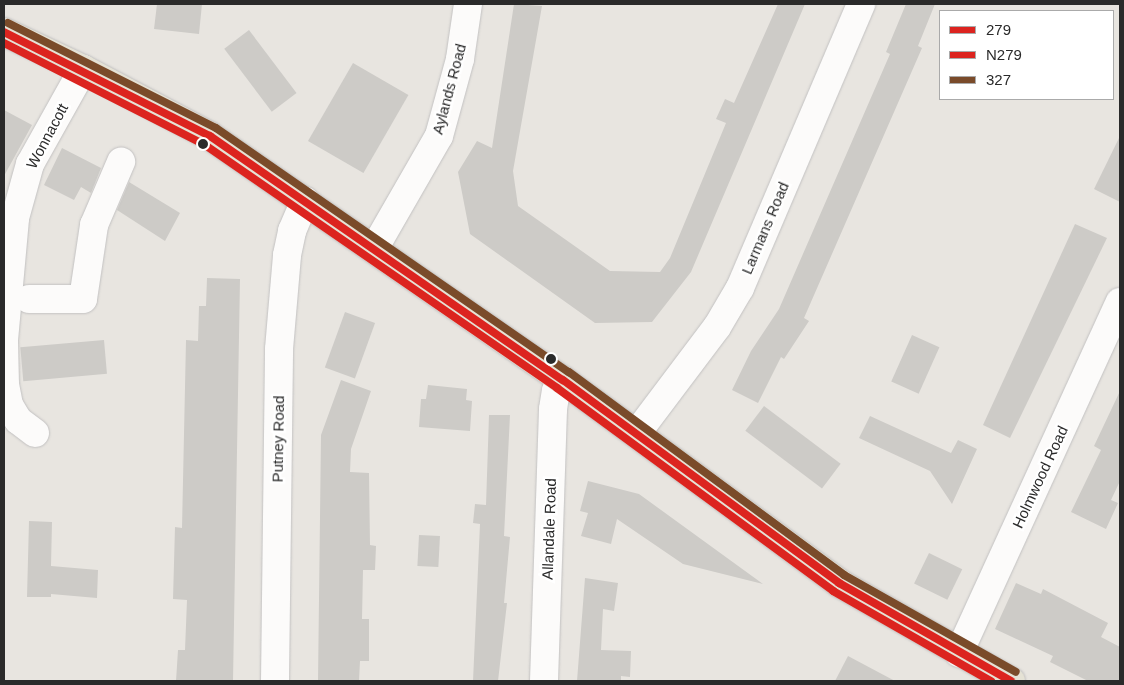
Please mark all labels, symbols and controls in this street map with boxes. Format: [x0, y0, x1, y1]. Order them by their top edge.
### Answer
legend [939, 10, 1114, 100]
text: 279 [986, 21, 1011, 38]
street label: Aylands Road [428, 42, 470, 136]
text: N279 [986, 46, 1022, 63]
text: 327 [986, 71, 1011, 88]
street label: Wonnacott [22, 100, 72, 172]
unlabelled marker [198, 139, 208, 149]
street label: Larmans Road [737, 179, 793, 277]
unlabelled marker [546, 354, 556, 364]
street label: Putney Road [268, 395, 288, 483]
street label: Holmwood Road [1008, 423, 1072, 531]
street label: Allandale Road [538, 478, 560, 580]

